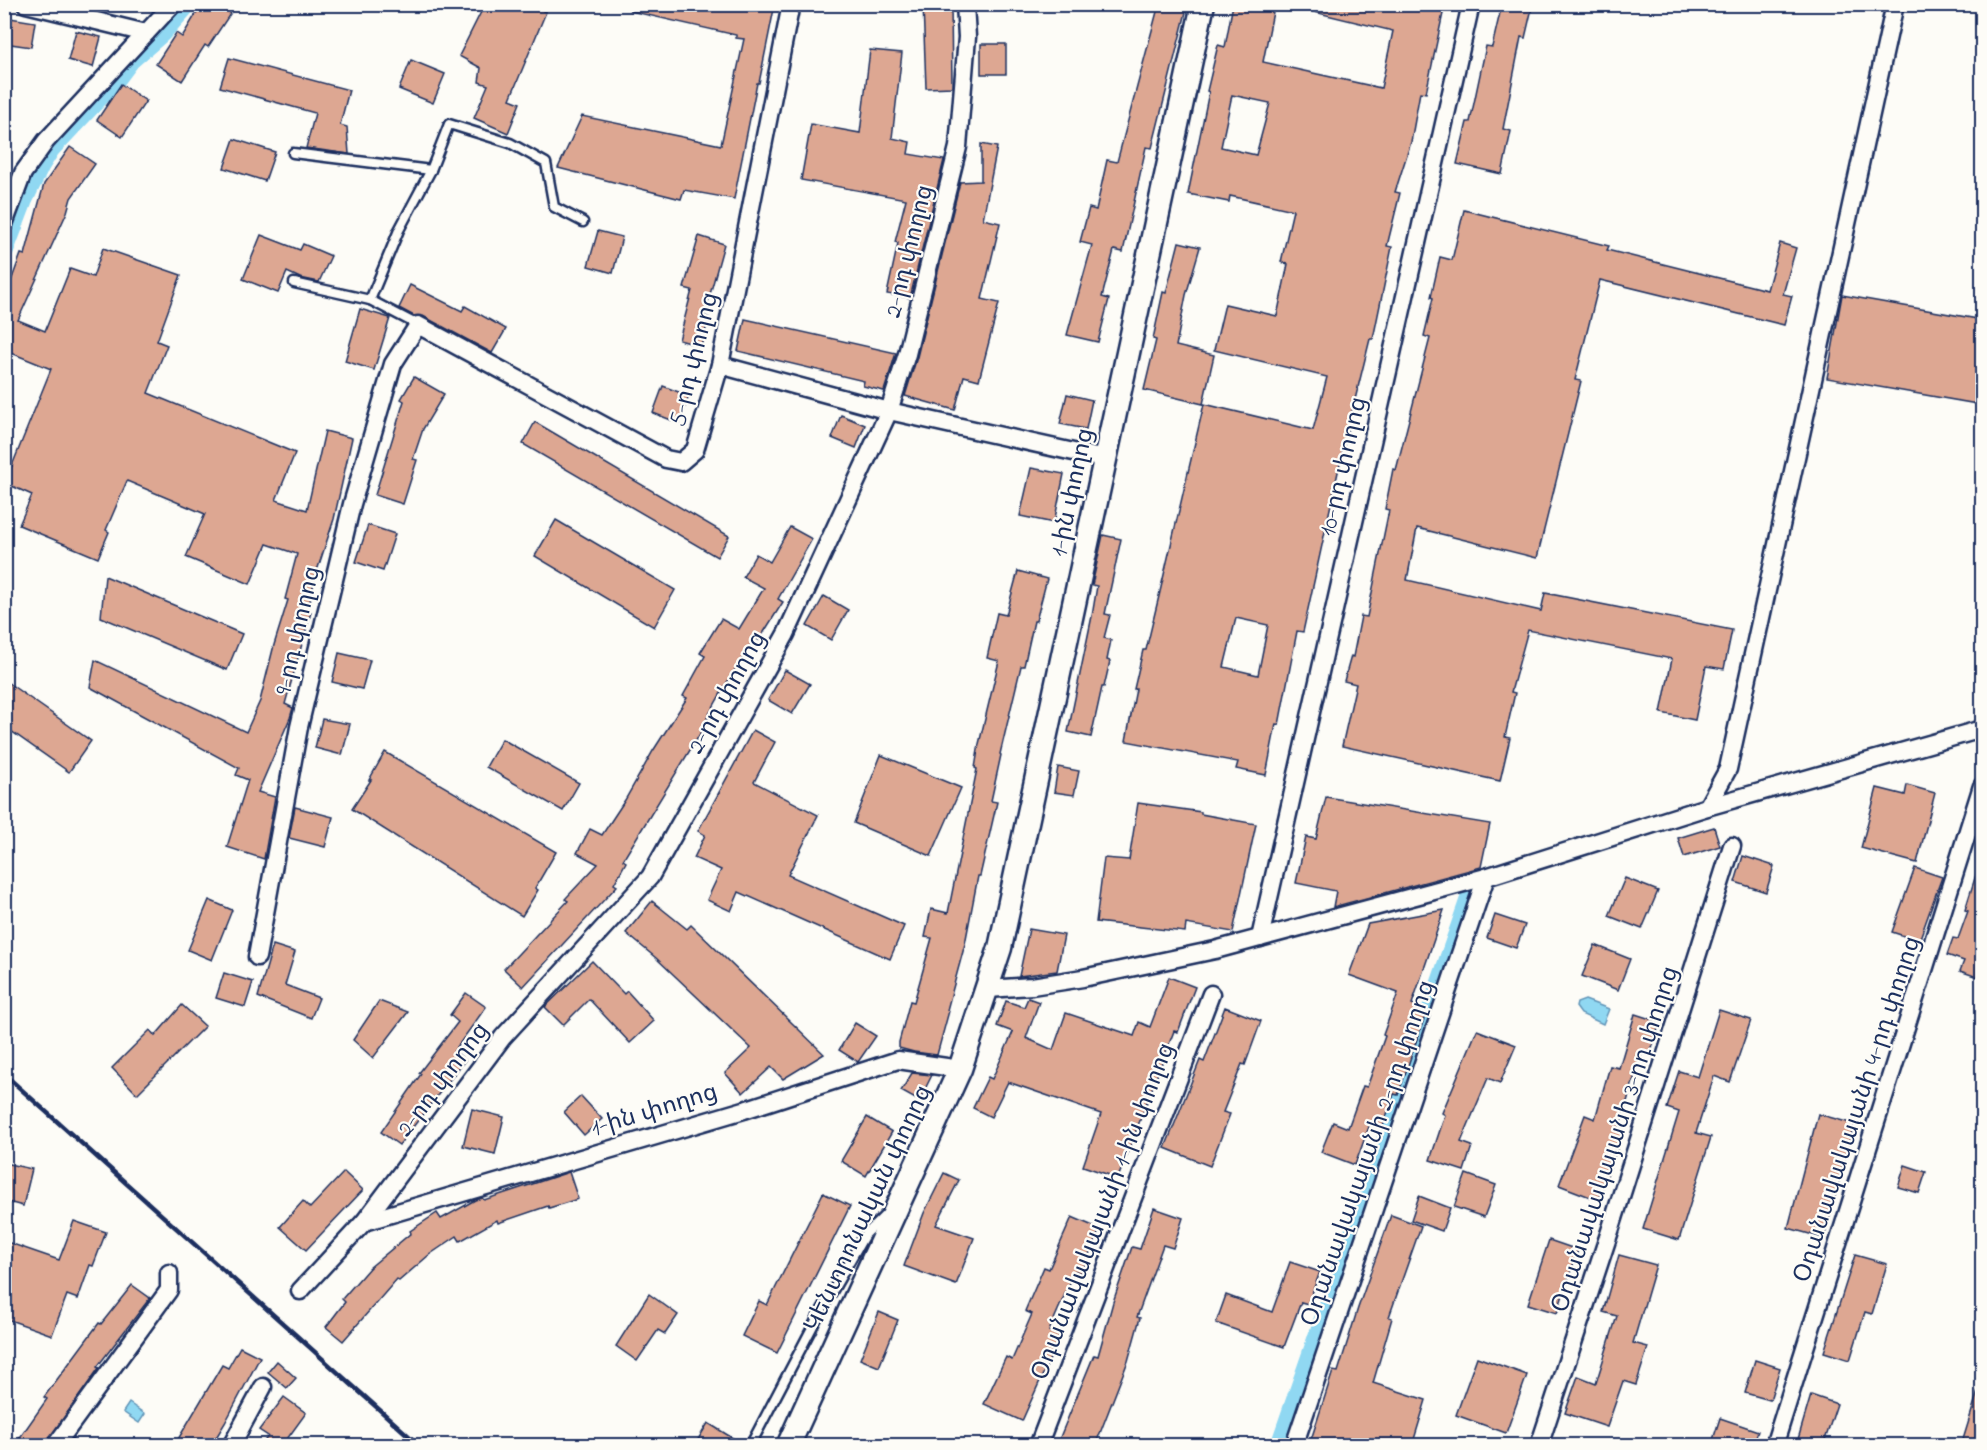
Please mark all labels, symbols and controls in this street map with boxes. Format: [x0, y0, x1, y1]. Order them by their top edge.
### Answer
street label: 2-րդ փողոց [877, 181, 944, 322]
street label: 5-րդ փողոց [662, 289, 729, 431]
street label: 10-րդ փողոց [1311, 394, 1377, 540]
street label: 1-ին փողոց [1043, 425, 1104, 560]
street label: 9-րդ փողոց [268, 563, 331, 698]
street label: 2-րդ փողոց [680, 625, 776, 761]
street label: Օդանավակայանի 4-րդ փողոց [1786, 932, 1931, 1287]
street label: Օդանավակայանի 3-րդ փողոց [1544, 962, 1689, 1317]
street label: Օդանավակայանի 2-րդ փողոց [1294, 976, 1445, 1332]
street label: 2-րդ փողոց [389, 1016, 499, 1145]
street label: Օդանավակայանի 1-ին փողոց [1024, 1038, 1185, 1386]
street label: 1-ին փողոց [587, 1076, 722, 1147]
street label: Կենտրոնական փողոց [797, 1080, 942, 1338]

